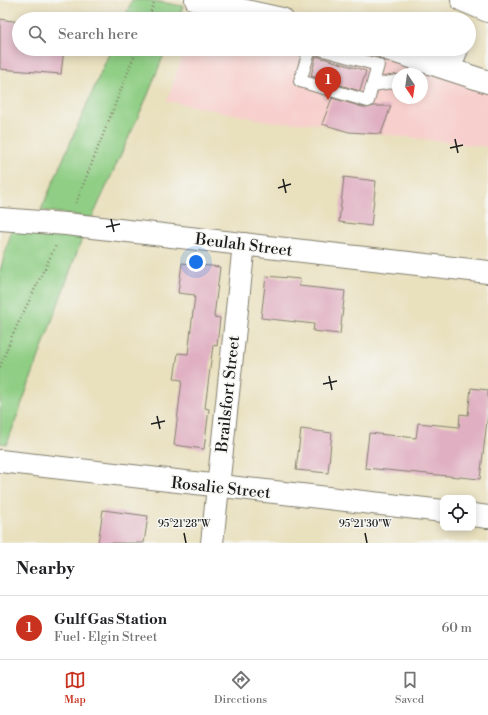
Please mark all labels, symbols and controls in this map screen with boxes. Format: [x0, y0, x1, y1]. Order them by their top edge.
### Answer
search box [12, 12, 476, 56]
icon: search [26, 23, 48, 45]
text: Search here [58, 25, 138, 44]
pin: 1 [315, 67, 341, 100]
north arrow [392, 68, 428, 104]
street label: Beulah Street [193, 229, 294, 261]
your location [186, 252, 206, 272]
street label: Brailsfort Street [212, 334, 244, 455]
street label: Rosalie Street [170, 473, 272, 503]
map controls [440, 495, 476, 531]
button: locate [440, 495, 476, 531]
text: 95°21'28"W [158, 518, 211, 530]
text: 95°21'30"W [339, 518, 392, 530]
text: Nearby [16, 558, 75, 580]
text: Gulf Gas Station [54, 610, 167, 629]
text: 1 [26, 620, 32, 636]
text: 60 m [441, 620, 472, 636]
text: Fuel · Elgin Street [54, 629, 157, 645]
tab: Map [64, 669, 86, 707]
tab: Directions [214, 669, 267, 707]
tab: Saved [395, 669, 424, 707]

